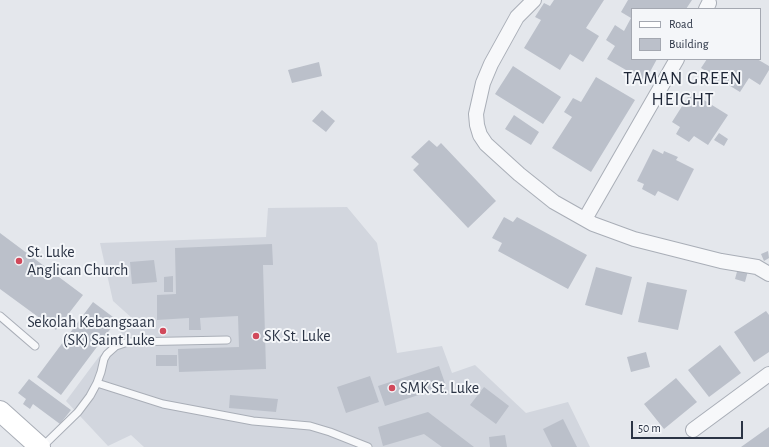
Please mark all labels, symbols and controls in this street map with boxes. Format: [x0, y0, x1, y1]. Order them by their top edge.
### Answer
legend [631, 8, 761, 60]
text: Road [669, 18, 693, 30]
text: Building [669, 38, 709, 50]
district label: TAMAN GREEN HEIGHT [623, 68, 743, 110]
place label: St. Luke Anglican Church [27, 242, 128, 280]
marker: St. Luke Anglican Church [14, 256, 24, 266]
place label: Sekolah Kebangsaan (SK) Saint Luke [27, 312, 155, 350]
marker: Sekolah Kebangsaan (SK) Saint Luke [158, 326, 168, 336]
place label: SK St. Luke [264, 326, 331, 346]
marker: SK St. Luke [251, 331, 261, 341]
place label: SMK St. Luke [400, 378, 479, 398]
marker: SMK St. Luke [387, 383, 397, 393]
scale bar [633, 413, 745, 439]
text: 50 m [638, 422, 661, 434]

